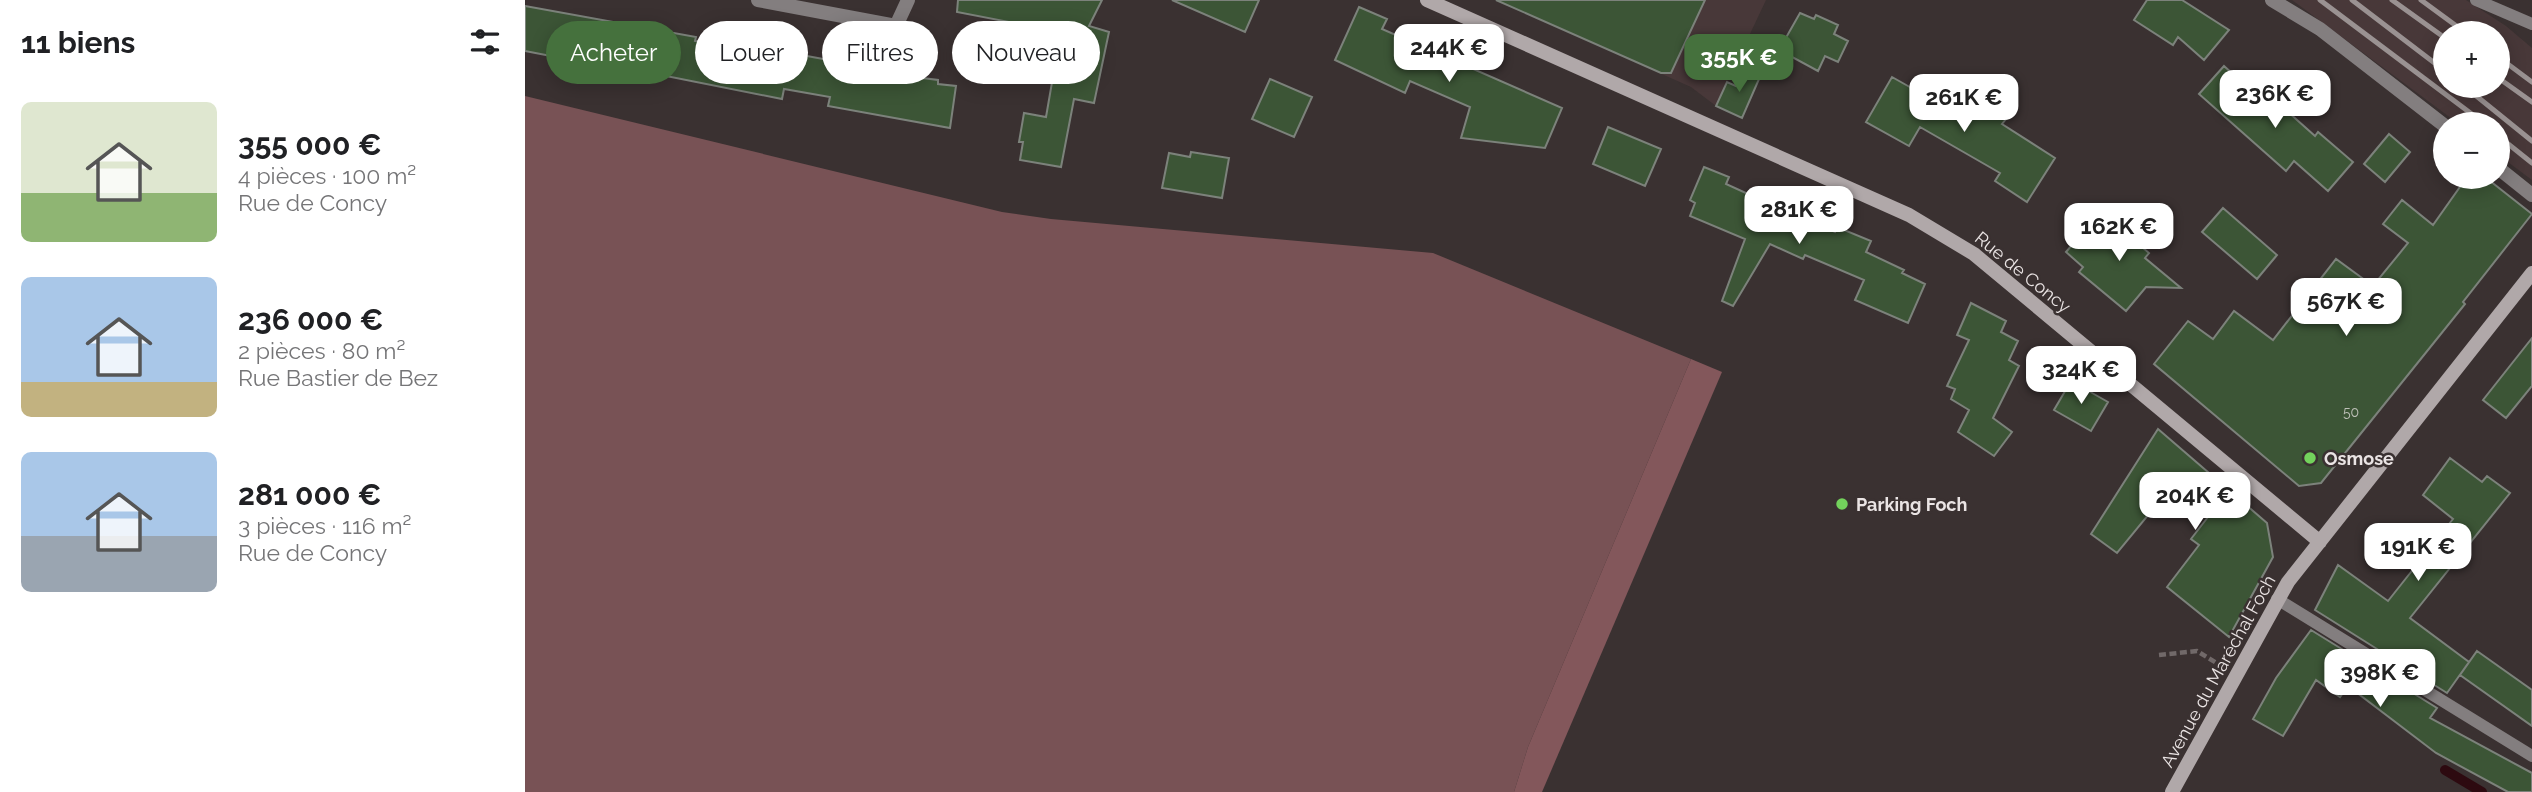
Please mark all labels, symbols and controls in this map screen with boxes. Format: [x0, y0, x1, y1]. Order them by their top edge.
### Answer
chip: Acheter [546, 21, 681, 84]
chip: Louer [695, 21, 808, 84]
chip: Filtres [822, 21, 938, 84]
chip: Nouveau [952, 21, 1100, 84]
map controls [2433, 21, 2510, 189]
button: + [2433, 21, 2510, 98]
icon: filters [466, 23, 504, 61]
pin: 244K € [1392, 24, 1506, 84]
text: 11 biens [21, 25, 135, 60]
text: 244K € [1410, 33, 1488, 60]
pin: 355K € [1682, 34, 1796, 94]
text: 355K € [1700, 43, 1778, 70]
pin: 236K € [2218, 71, 2332, 130]
pin: 261K € [1907, 74, 2021, 134]
text: 236K € [2236, 79, 2314, 106]
text: 261K € [1925, 83, 2003, 110]
button: − [2433, 112, 2510, 189]
text: 355 000 € [238, 127, 382, 162]
icon: home [77, 130, 161, 214]
text: 4 pièces · 100 m² [238, 162, 416, 189]
pin: 281K € [1742, 187, 1856, 246]
text: Rue de Concy [238, 189, 387, 216]
text: 281K € [1760, 195, 1838, 222]
pin: 162K € [2062, 204, 2176, 263]
text: 162K € [2080, 212, 2158, 239]
street label: Rue de Concy [1971, 227, 2075, 317]
pin: 567K € [2289, 278, 2403, 338]
text: 567K € [2307, 287, 2385, 314]
text: 236 000 € [238, 302, 383, 337]
icon: home [77, 305, 161, 389]
text: 2 pièces · 80 m² [238, 337, 405, 364]
pin: 324K € [2024, 346, 2138, 406]
text: 324K € [2042, 355, 2120, 382]
text: Rue Bastier de Bez [238, 364, 438, 391]
house number: 50 [2343, 404, 2359, 420]
place label: Osmose [2324, 448, 2394, 469]
marker: Osmose [2302, 450, 2318, 466]
pin: 204K € [2138, 472, 2252, 532]
text: 281 000 € [238, 477, 381, 512]
icon: home [77, 480, 161, 564]
text: 204K € [2155, 481, 2235, 508]
place label: Parking Foch [1856, 494, 1967, 515]
marker: Parking Foch [1834, 496, 1850, 512]
text: 3 pièces · 116 m² [238, 512, 412, 539]
pin: 191K € [2361, 524, 2475, 583]
text: 191K € [2380, 532, 2456, 559]
text: Rue de Concy [238, 539, 387, 566]
street label: Avenue du Maréchal Foch [2156, 571, 2280, 771]
pin: 398K € [2323, 650, 2437, 709]
text: 398K € [2340, 658, 2420, 685]

